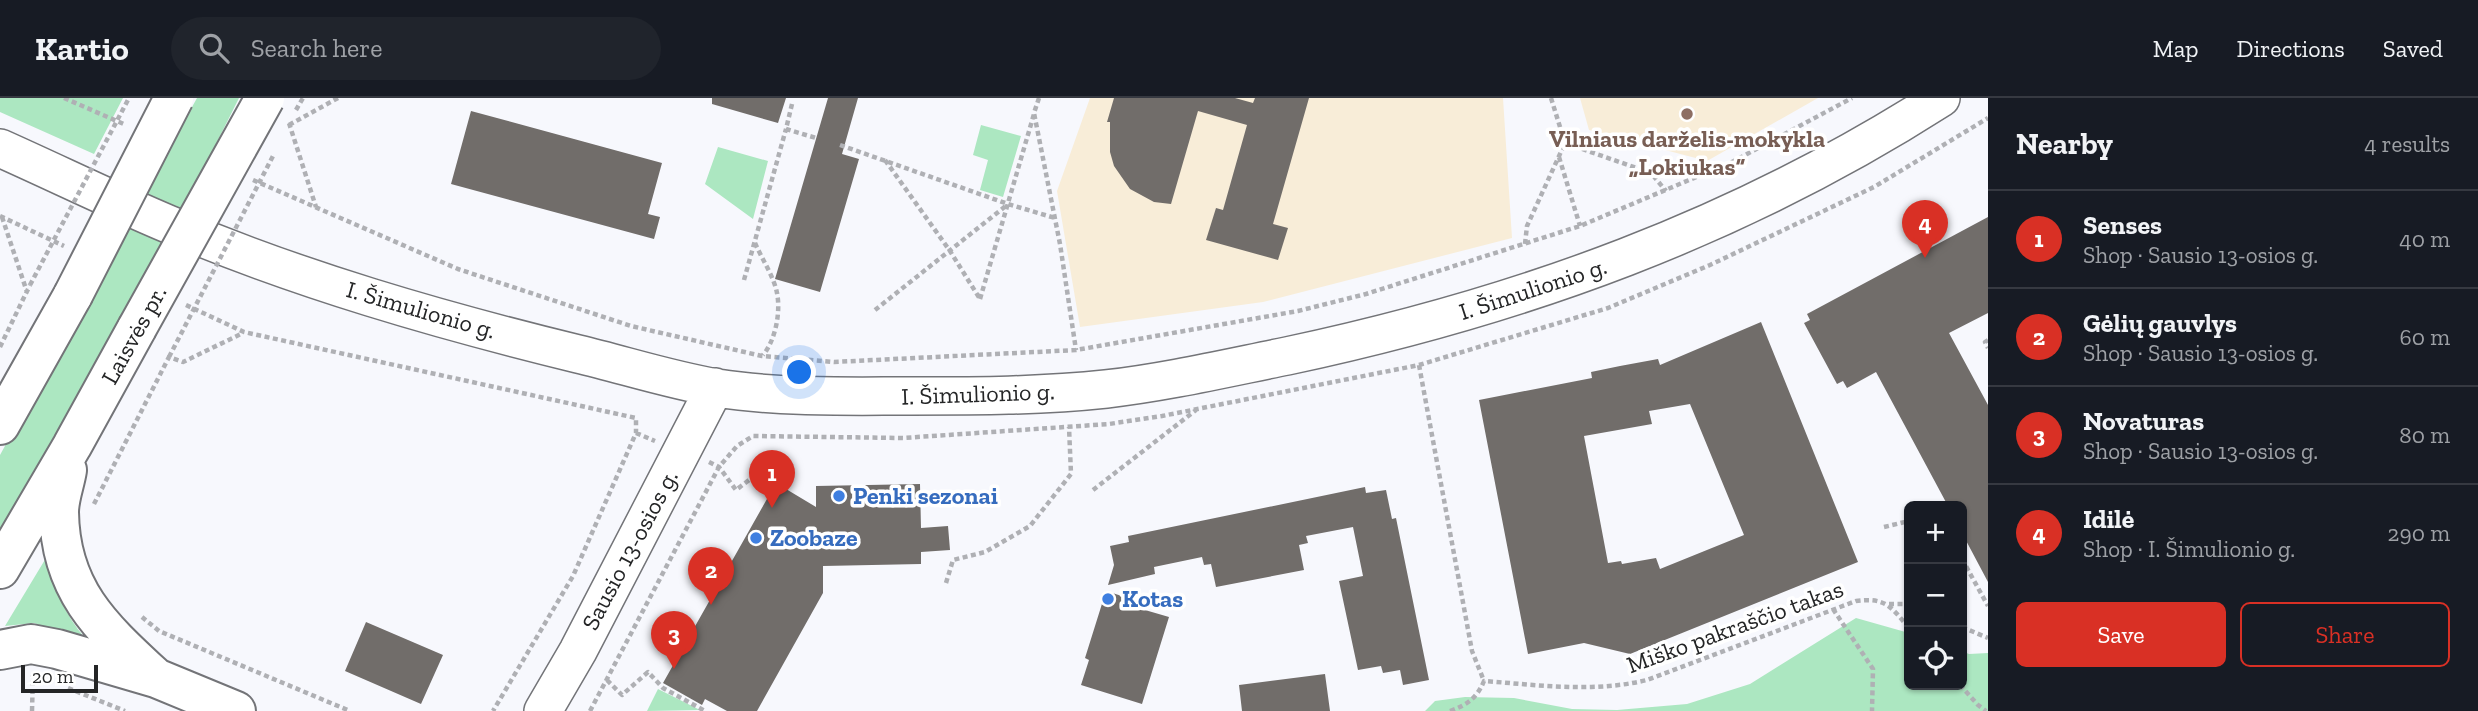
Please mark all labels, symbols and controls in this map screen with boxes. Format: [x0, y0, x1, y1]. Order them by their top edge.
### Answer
search box [171, 17, 661, 80]
text: Kartio [35, 29, 129, 68]
icon: search [195, 29, 233, 67]
text: Search here [251, 32, 382, 64]
text: Map [2153, 34, 2199, 63]
text: Directions [2237, 34, 2345, 63]
text: Saved [2383, 34, 2443, 63]
marker: Vilniaus darželis-mokykla „Lokiukas“ [1679, 106, 1695, 122]
place label: Vilniaus darželis-mokykla „Lokiukas“ [1549, 124, 1825, 181]
text: Nearby [2016, 126, 2113, 162]
text: 4 results [2364, 130, 2450, 158]
pin: 4 [1902, 200, 1948, 258]
text: Senses [2083, 209, 2162, 241]
text: 1 [2034, 225, 2044, 253]
text: 40 m [2399, 225, 2450, 253]
text: Shop · Sausio 13-osios g. [2083, 241, 2318, 269]
street label: I. Šimulionio g. [1455, 251, 1610, 326]
street label: I. Šimulionio g. [343, 274, 499, 345]
street label: Laisvės pr. [95, 280, 173, 389]
text: Gėlių gauvlys [2083, 307, 2237, 339]
text: 2 [2033, 323, 2045, 351]
text: 60 m [2399, 323, 2450, 351]
text: Shop · Sausio 13-osios g. [2083, 339, 2318, 367]
your location [782, 355, 816, 389]
street label: I. Šimulionio g. [901, 376, 1055, 411]
text: Novaturas [2083, 405, 2204, 437]
text: 3 [2033, 421, 2045, 449]
text: 80 m [2399, 421, 2450, 449]
text: Shop · Sausio 13-osios g. [2083, 437, 2318, 465]
pin: 1 [749, 450, 795, 508]
street label: Sausio 13-osios g. [576, 465, 684, 635]
place label: Penki sezonai [853, 481, 998, 510]
marker: Penki sezonai [831, 488, 847, 504]
map controls [1904, 501, 1967, 690]
button: + [1904, 501, 1967, 564]
text: Idilė [2083, 503, 2134, 535]
text: 4 [2032, 519, 2046, 547]
text: 290 m [2388, 519, 2450, 547]
place label: Zoobaze [770, 523, 858, 552]
marker: Zoobaze [748, 530, 764, 546]
text: Shop · I. Šimulionio g. [2083, 535, 2295, 563]
pin: 2 [688, 547, 734, 605]
button: − [1904, 564, 1967, 627]
street label: Miško pakraščio takas [1623, 574, 1847, 679]
place label: Kotas [1122, 584, 1183, 613]
marker: Kotas [1100, 591, 1116, 607]
button: Save [2016, 602, 2226, 667]
button: Share [2240, 602, 2450, 667]
pin: 3 [651, 611, 697, 669]
button: locate [1904, 627, 1967, 690]
scale bar [21, 662, 98, 694]
text: 20 m [32, 665, 73, 688]

